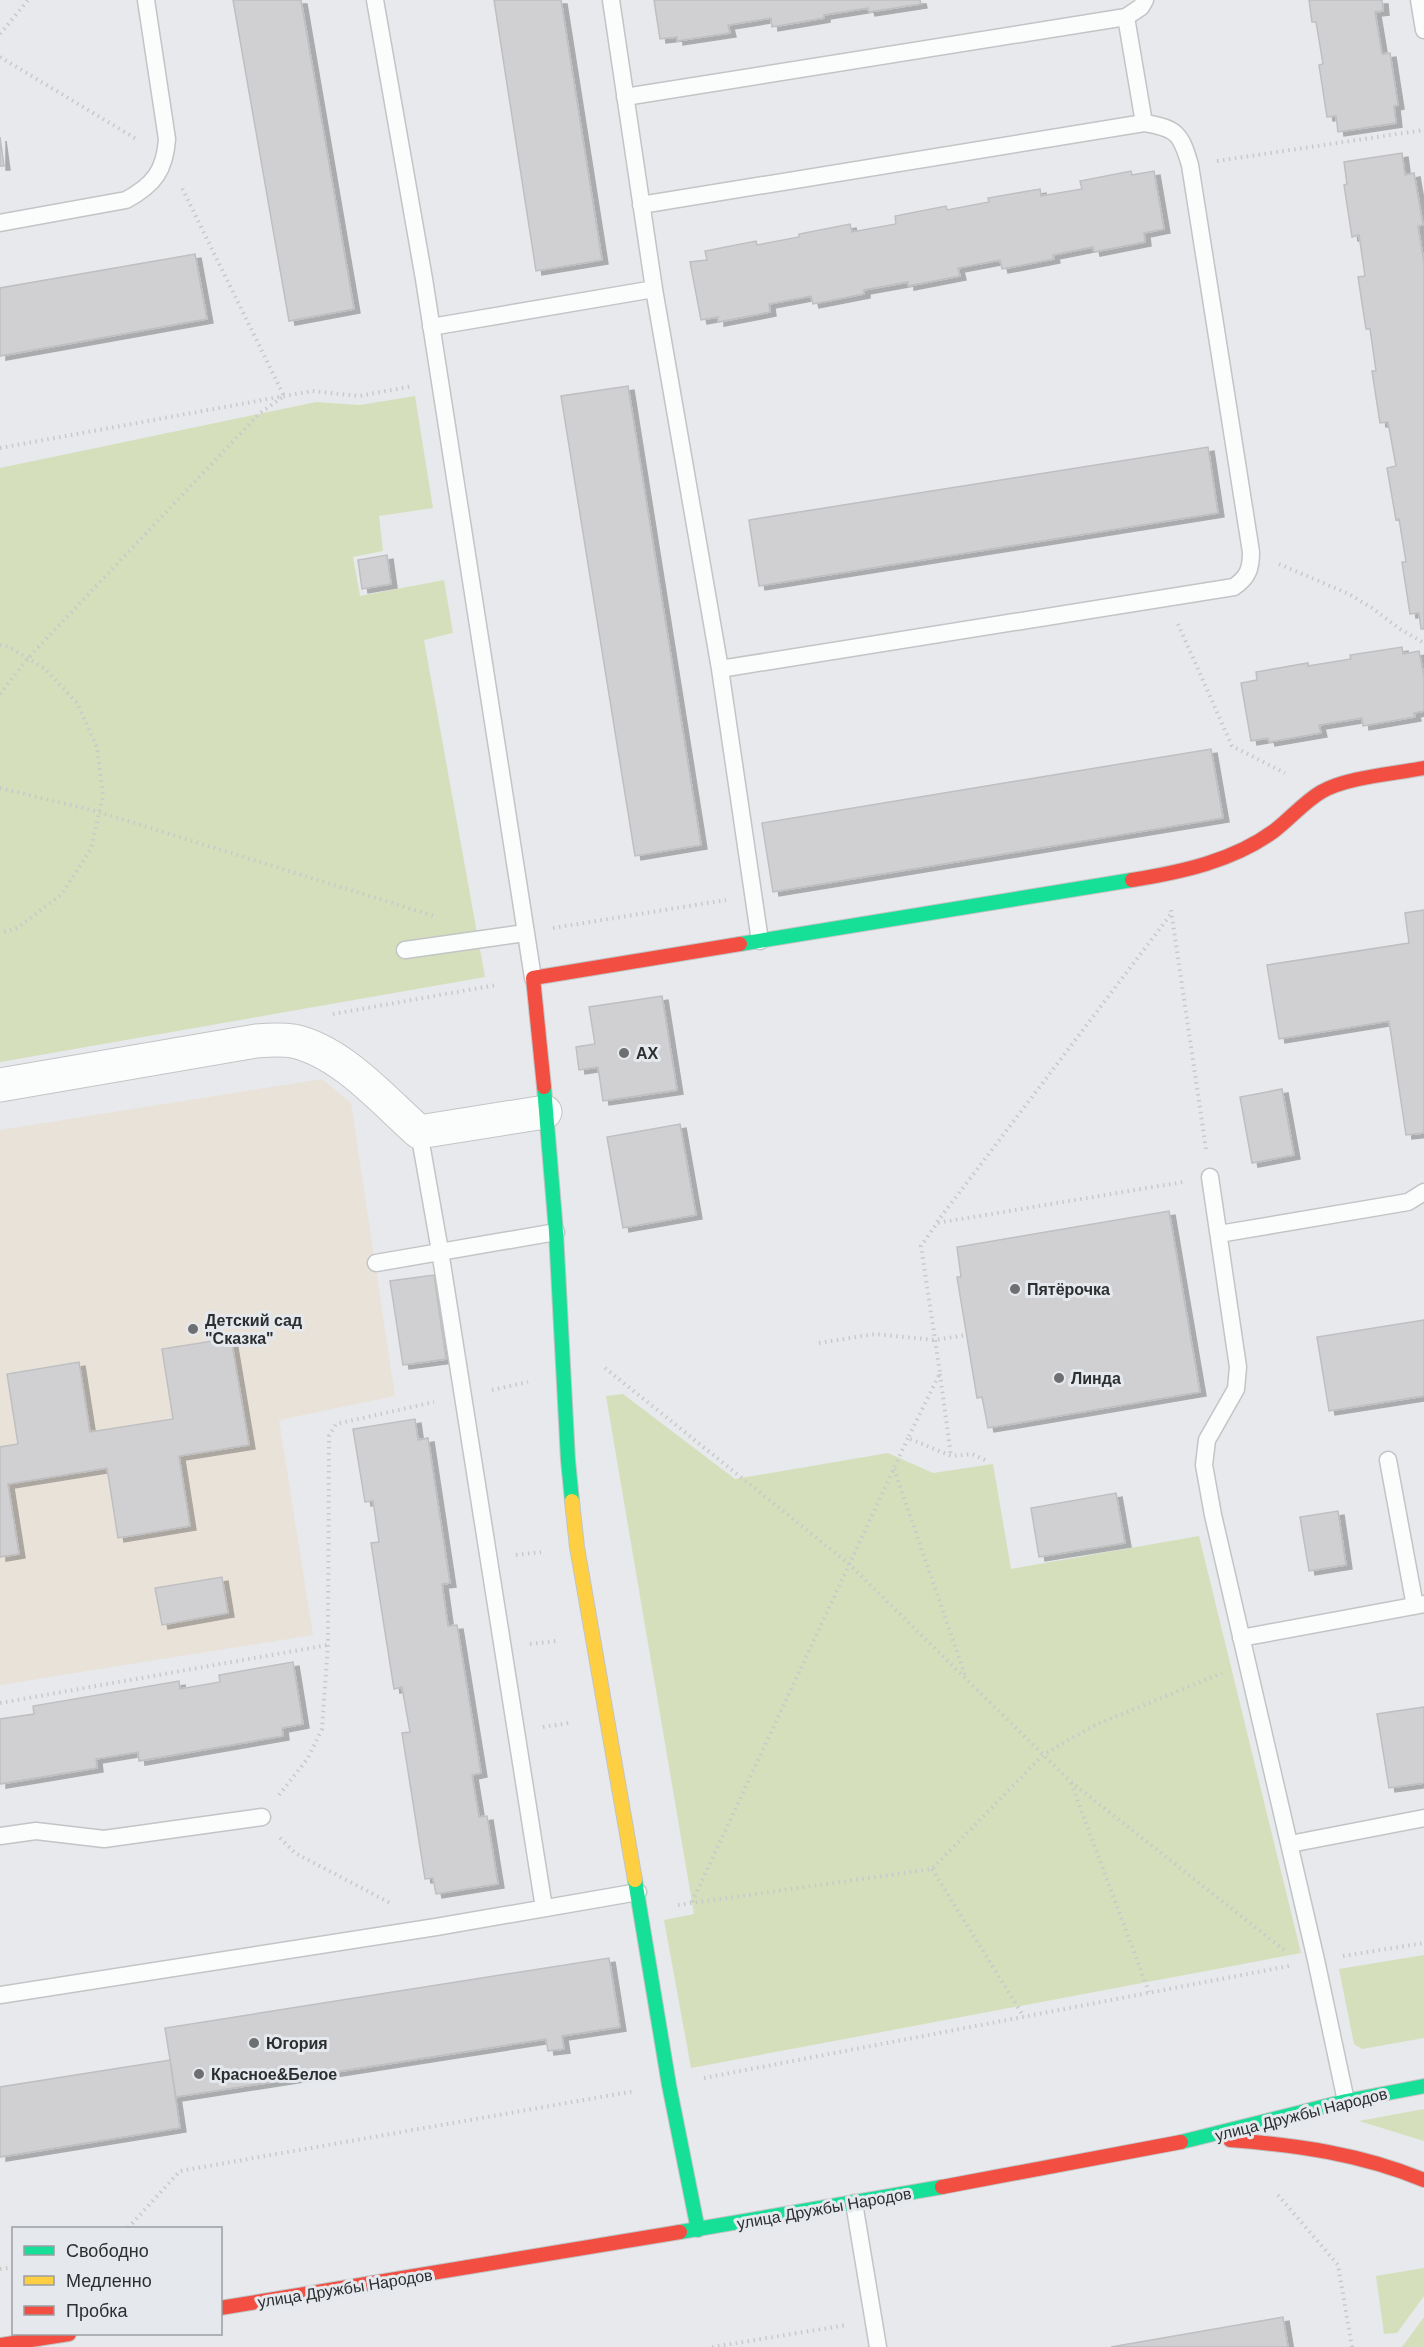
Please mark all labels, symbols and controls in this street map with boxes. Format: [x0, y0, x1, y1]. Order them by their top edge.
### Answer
place label: АХ [636, 1045, 659, 1062]
marker: АХ [617, 1046, 631, 1060]
place label: Пятёрочка [1027, 1281, 1110, 1298]
marker: Пятёрочка [1008, 1282, 1022, 1296]
place label: Детский сад "Сказка" [205, 1312, 302, 1347]
marker: Детский сад "Сказка" [186, 1322, 200, 1336]
place label: Линда [1071, 1370, 1121, 1387]
marker: Линда [1052, 1371, 1066, 1385]
place label: Югория [266, 2035, 328, 2052]
marker: Югория [247, 2036, 261, 2050]
place label: Красное&Белое [211, 2066, 337, 2083]
marker: Красное&Белое [192, 2067, 206, 2081]
street label: улица Дружбы Народов [1213, 2085, 1389, 2144]
street label: улица Дружбы Народов [736, 2185, 913, 2232]
legend [12, 2227, 222, 2335]
text: Свободно [66, 2241, 149, 2261]
street label: улица Дружбы Народов [256, 2266, 434, 2311]
text: Медленно [66, 2271, 152, 2291]
text: Пробка [66, 2301, 129, 2321]

